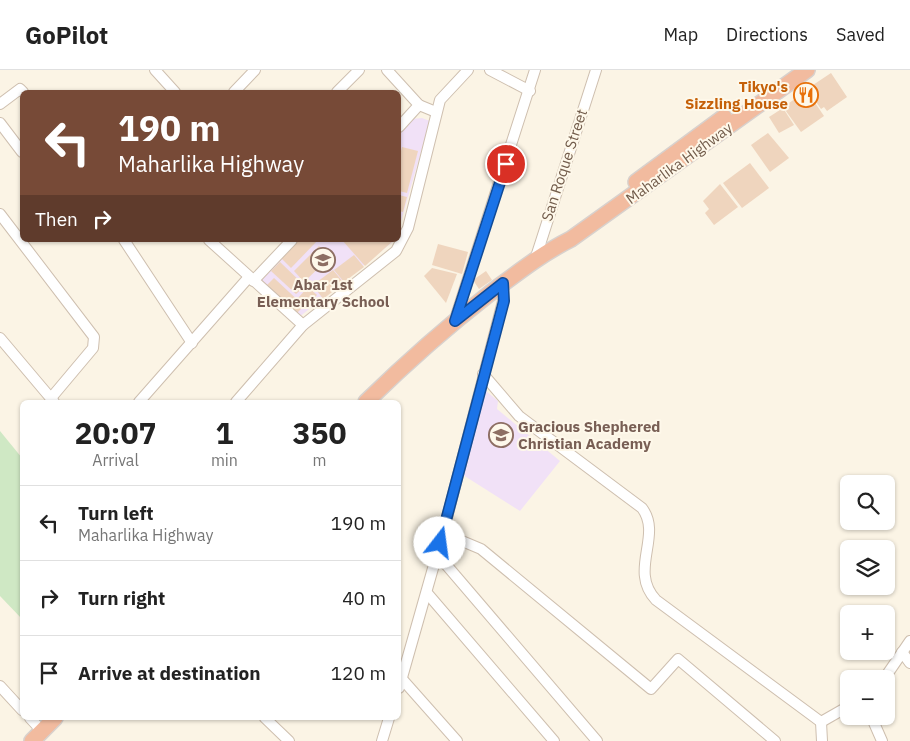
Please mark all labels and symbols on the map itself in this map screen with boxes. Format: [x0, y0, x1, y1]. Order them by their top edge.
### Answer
place label: Tikyo's Sizzling House [685, 77, 788, 113]
restaurant icon: Tikyo's Sizzling House [793, 82, 819, 108]
street label: San Roque Street [537, 107, 591, 223]
street label: Maharlika Highway [622, 118, 736, 208]
pin [485, 143, 527, 185]
school or university icon: Abar 1st Elementary School [310, 247, 336, 273]
place label: Abar 1st Elementary School [257, 275, 390, 311]
place label: Gracious Shephered Christian Academy [518, 417, 660, 453]
school or university icon: Gracious Shephered Christian Academy [488, 422, 514, 448]
position arrow [413, 516, 465, 568]

